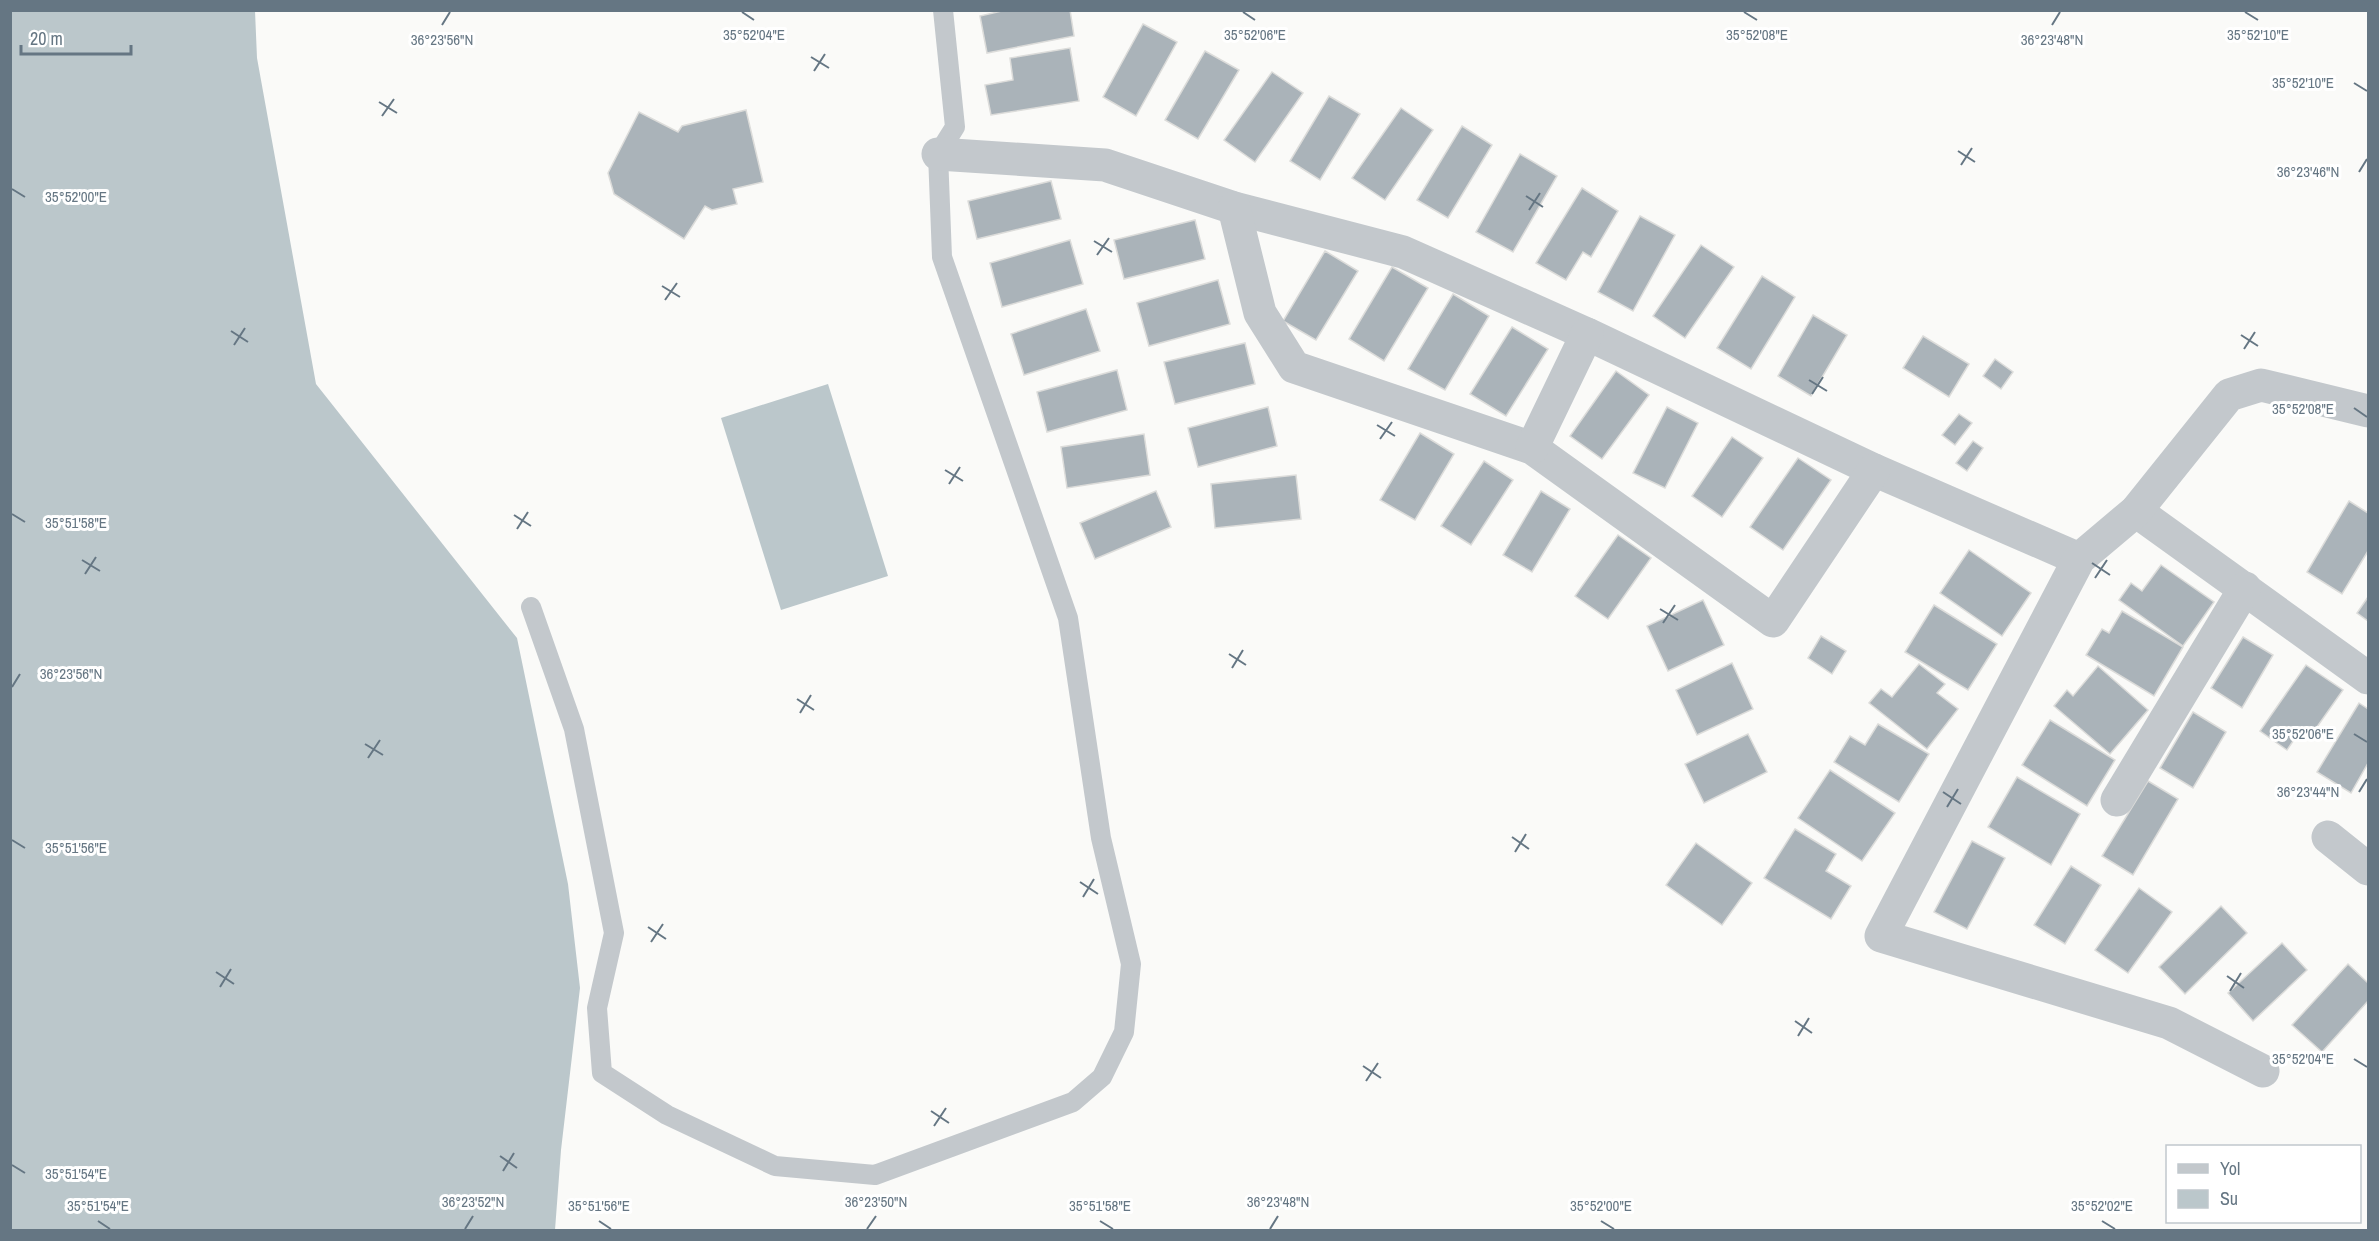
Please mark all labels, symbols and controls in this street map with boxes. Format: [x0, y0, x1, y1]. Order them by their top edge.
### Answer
scale bar [21, 18, 130, 56]
text: 35°52'04"E [723, 24, 785, 45]
text: 35°52'06"E [1224, 24, 1286, 45]
text: 35°52'08"E [1726, 24, 1788, 45]
text: 35°52'10"E [2227, 24, 2289, 45]
text: 20 m [30, 26, 63, 51]
text: 36°23'56"N [411, 29, 473, 50]
text: 36°23'48"N [2021, 29, 2083, 50]
text: 35°52'10"E [2272, 72, 2334, 93]
text: 36°23'46"N [2277, 161, 2339, 182]
text: 35°52'00"E [45, 186, 107, 207]
text: 35°52'08"E [2272, 398, 2334, 419]
text: 35°51'58"E [45, 512, 107, 533]
text: 36°23'56"N [40, 663, 102, 684]
text: 35°52'06"E [2272, 723, 2334, 744]
text: 36°23'44"N [2277, 781, 2339, 802]
text: 35°51'56"E [45, 837, 107, 858]
text: 35°52'04"E [2272, 1048, 2334, 1069]
legend [2166, 1145, 2361, 1223]
text: Yol [2220, 1156, 2240, 1181]
text: 35°51'54"E [45, 1163, 107, 1184]
text: Su [2220, 1186, 2238, 1211]
text: 36°23'52"N [442, 1191, 504, 1212]
text: 36°23'50"N [845, 1191, 907, 1212]
text: 36°23'48"N [1247, 1191, 1309, 1212]
text: 35°51'54"E [67, 1195, 129, 1216]
text: 35°51'56"E [568, 1195, 630, 1216]
text: 35°51'58"E [1069, 1195, 1131, 1216]
text: 35°52'00"E [1570, 1195, 1632, 1216]
text: 35°52'02"E [2071, 1195, 2133, 1216]

